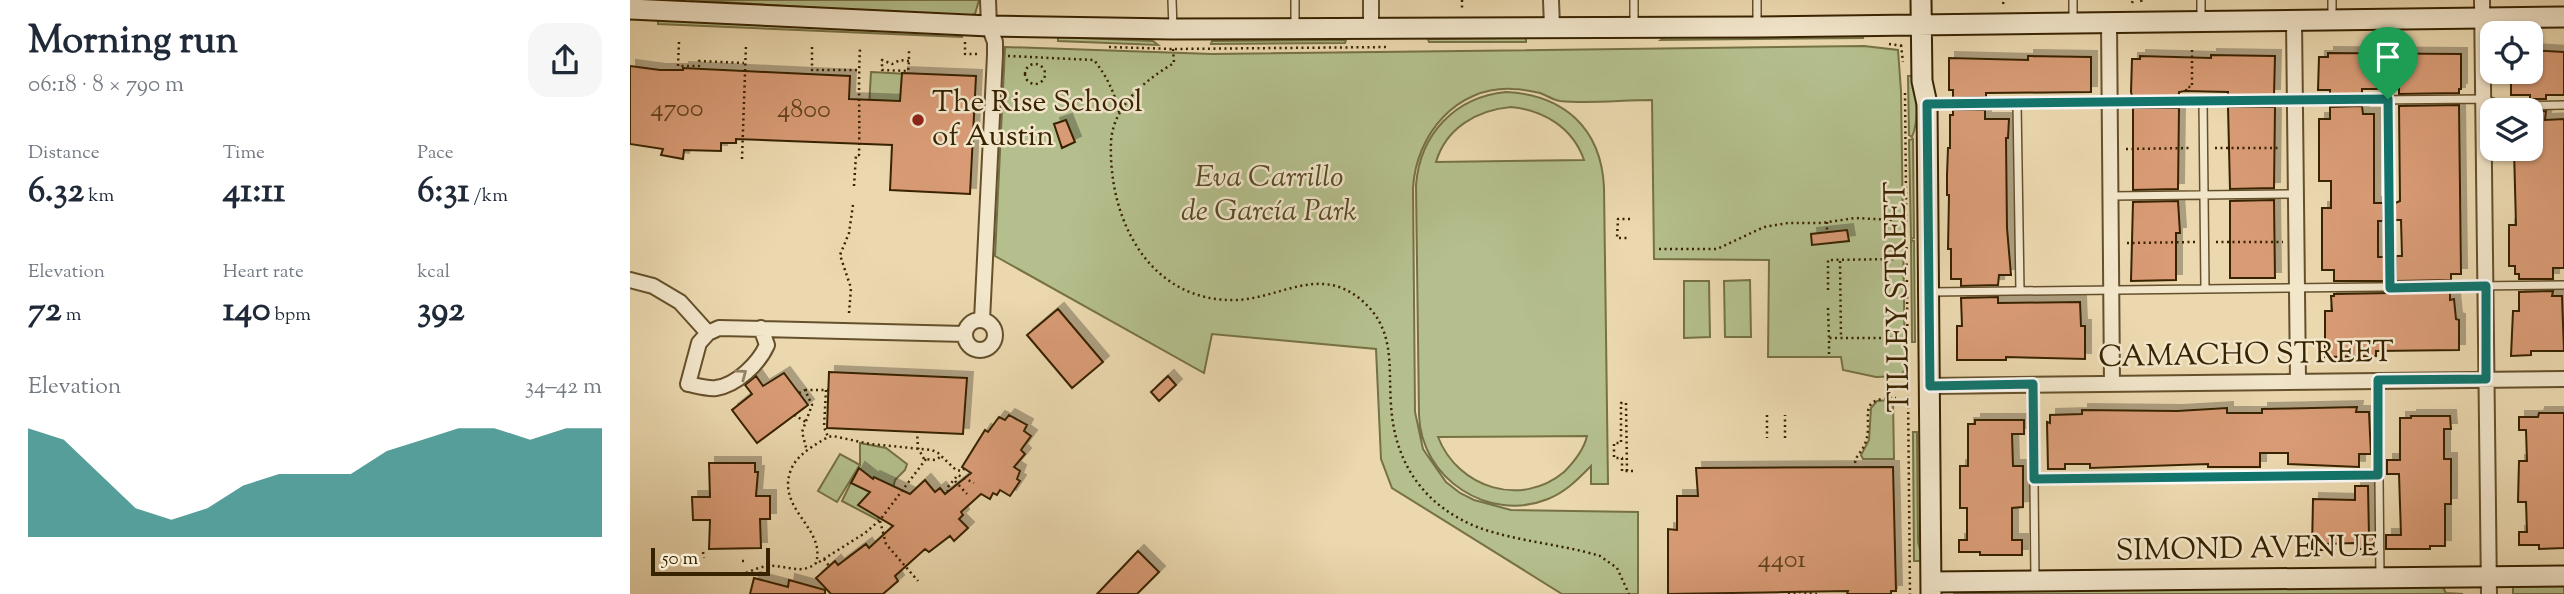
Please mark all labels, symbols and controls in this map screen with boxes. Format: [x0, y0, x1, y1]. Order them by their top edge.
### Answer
text: Morning run [28, 16, 238, 70]
map controls [2480, 21, 2543, 161]
button: locate [2480, 21, 2543, 84]
button: share [528, 23, 602, 97]
pin [2358, 27, 2418, 99]
icon: arrive [2369, 38, 2407, 76]
text: 06:18 · 8 × 790 m [28, 69, 184, 102]
place label: The Rise School of Austin [932, 82, 1143, 159]
house number: 4700 [650, 91, 704, 128]
house number: 4800 [777, 92, 831, 129]
button: layers [2480, 98, 2543, 161]
marker: The Rise School of Austin [910, 112, 926, 128]
text: Distance [28, 140, 100, 167]
text: Time [223, 140, 265, 167]
text: Pace [417, 140, 454, 167]
park label: Eva Carrillo de García Park [1181, 157, 1357, 234]
text: 6.32 [28, 167, 84, 218]
text: 41:11 [223, 167, 285, 218]
text: 6:31 [417, 167, 470, 218]
street label: TILLEY STREET [1875, 181, 1923, 413]
text: km [84, 183, 114, 210]
text: /km [470, 183, 508, 210]
text: Elevation [28, 259, 105, 286]
text: Heart rate [223, 259, 304, 286]
text: kcal [417, 259, 450, 286]
text: 72 [28, 286, 62, 337]
text: 140 [223, 286, 270, 337]
text: 392 [417, 286, 465, 337]
text: m [62, 302, 81, 329]
text: bpm [270, 302, 311, 329]
street label: CAMACHO STREET [2098, 332, 2394, 380]
one-way arrow [734, 369, 746, 382]
text: Elevation [28, 371, 121, 404]
text: 34–42 m [525, 371, 602, 404]
street label: SIMOND AVENUE [2115, 526, 2379, 574]
house number: 4401 [1758, 542, 1806, 579]
scale bar [651, 545, 770, 577]
text: 50 m [662, 546, 698, 573]

